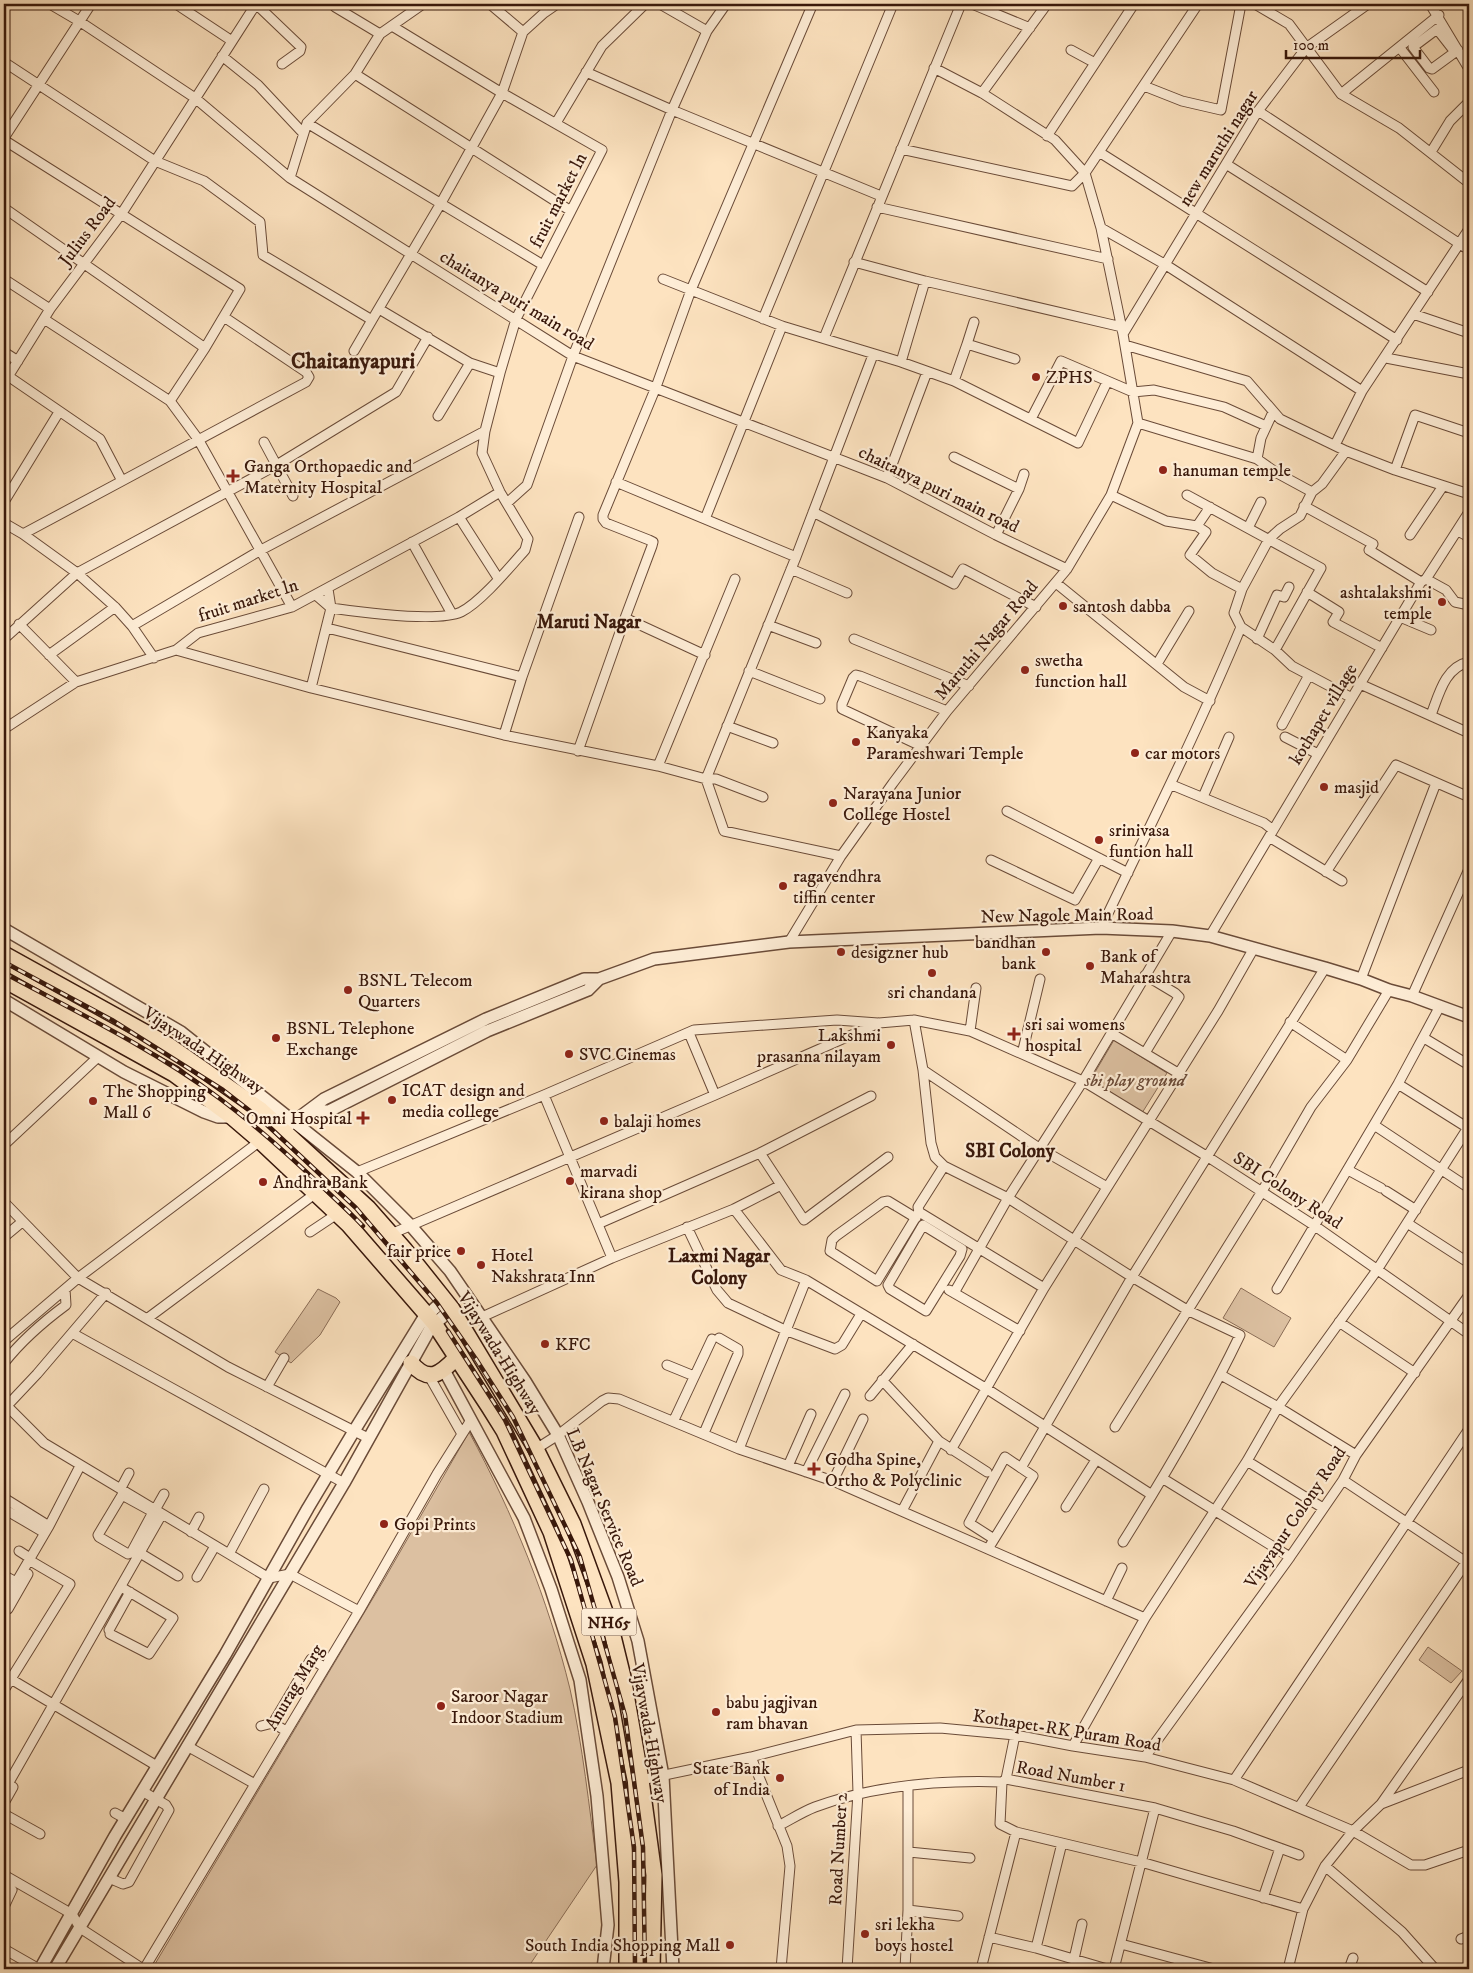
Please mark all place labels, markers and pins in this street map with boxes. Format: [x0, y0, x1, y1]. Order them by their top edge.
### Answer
place label: ZPHS [1046, 367, 1093, 389]
marker: ZPHS [1030, 371, 1042, 383]
place label: Ganga Orthopaedic and Maternity Hospital [244, 456, 413, 499]
place label: hanuman temple [1173, 460, 1291, 482]
marker: hanuman temple [1157, 464, 1169, 476]
marker: Ganga Orthopaedic and Maternity Hospital [226, 469, 240, 483]
place label: ashtalakshmi temple [1340, 582, 1432, 625]
place label: santosh dabba [1073, 596, 1171, 618]
marker: ashtalakshmi temple [1436, 596, 1448, 608]
marker: santosh dabba [1057, 600, 1069, 612]
place label: swetha function hall [1035, 650, 1127, 693]
marker: swetha function hall [1019, 664, 1031, 676]
place label: Kanyaka Parameshwari Temple [866, 722, 1024, 765]
marker: Kanyaka Parameshwari Temple [850, 736, 862, 748]
place label: car motors [1145, 743, 1220, 765]
marker: car motors [1129, 747, 1141, 759]
place label: masjid [1334, 777, 1379, 799]
marker: masjid [1318, 781, 1330, 793]
place label: Narayana Junior College Hostel [843, 783, 962, 826]
marker: Narayana Junior College Hostel [827, 797, 839, 809]
place label: srinivasa funtion hall [1109, 820, 1194, 863]
marker: srinivasa funtion hall [1093, 834, 1105, 846]
place label: ragavendhra tiffin center [793, 866, 881, 909]
marker: ragavendhra tiffin center [777, 880, 789, 892]
place label: bandhan bank [975, 932, 1037, 975]
place label: desigzner hub [851, 942, 948, 964]
marker: desigzner hub [835, 946, 847, 958]
marker: bandhan bank [1040, 946, 1052, 958]
place label: Bank of Maharashtra [1100, 946, 1191, 989]
marker: Bank of Maharashtra [1084, 960, 1096, 972]
marker: sri chandana [926, 967, 938, 979]
place label: BSNL Telecom Quarters [358, 970, 473, 1013]
place label: sri chandana [887, 982, 977, 1004]
marker: BSNL Telecom Quarters [342, 984, 354, 996]
place label: sri sai womens hospital [1025, 1014, 1125, 1057]
place label: BSNL Telephone Exchange [286, 1018, 414, 1061]
place label: Lakshmi prasanna nilayam [756, 1025, 881, 1068]
marker: sri sai womens hospital [1007, 1027, 1021, 1041]
marker: BSNL Telephone Exchange [270, 1032, 282, 1044]
marker: Lakshmi prasanna nilayam [885, 1039, 897, 1051]
place label: SVC Cinemas [579, 1044, 676, 1066]
marker: SVC Cinemas [563, 1048, 575, 1060]
place label: ICAT design and media college [402, 1080, 525, 1123]
place label: The Shopping Mall 6 [103, 1081, 206, 1124]
marker: ICAT design and media college [386, 1094, 398, 1106]
marker: The Shopping Mall 6 [87, 1095, 99, 1107]
place label: Omni Hospital [246, 1108, 353, 1130]
marker: Omni Hospital [356, 1111, 370, 1125]
place label: balaji homes [614, 1111, 701, 1133]
marker: balaji homes [598, 1115, 610, 1127]
place label: marvadi kirana shop [580, 1161, 662, 1204]
place label: Andhra Bank [273, 1172, 368, 1194]
marker: marvadi kirana shop [564, 1175, 576, 1187]
marker: Andhra Bank [257, 1176, 269, 1188]
place label: fair price [387, 1241, 451, 1263]
marker: fair price [455, 1245, 467, 1257]
place label: Hotel Nakshrata Inn [491, 1245, 596, 1288]
marker: Hotel Nakshrata Inn [475, 1259, 487, 1271]
place label: KFC [555, 1334, 591, 1356]
marker: KFC [539, 1338, 551, 1350]
place label: Godha Spine, Ortho & Polyclinic [825, 1449, 962, 1492]
marker: Godha Spine, Ortho & Polyclinic [807, 1462, 821, 1476]
place label: Gopi Prints [394, 1514, 476, 1536]
marker: Gopi Prints [378, 1518, 390, 1530]
place label: Saroor Nagar Indoor Stadium [451, 1686, 563, 1729]
place label: babu jagjivan ram bhavan [726, 1692, 818, 1735]
marker: Saroor Nagar Indoor Stadium [435, 1700, 447, 1712]
marker: babu jagjivan ram bhavan [710, 1706, 722, 1718]
place label: State Bank of India [693, 1758, 770, 1801]
marker: State Bank of India [774, 1772, 786, 1784]
place label: sri lekha boys hostel [875, 1914, 954, 1957]
marker: sri lekha boys hostel [859, 1928, 871, 1940]
place label: South India Shopping Mall [525, 1935, 721, 1957]
marker: South India Shopping Mall [724, 1939, 736, 1951]

